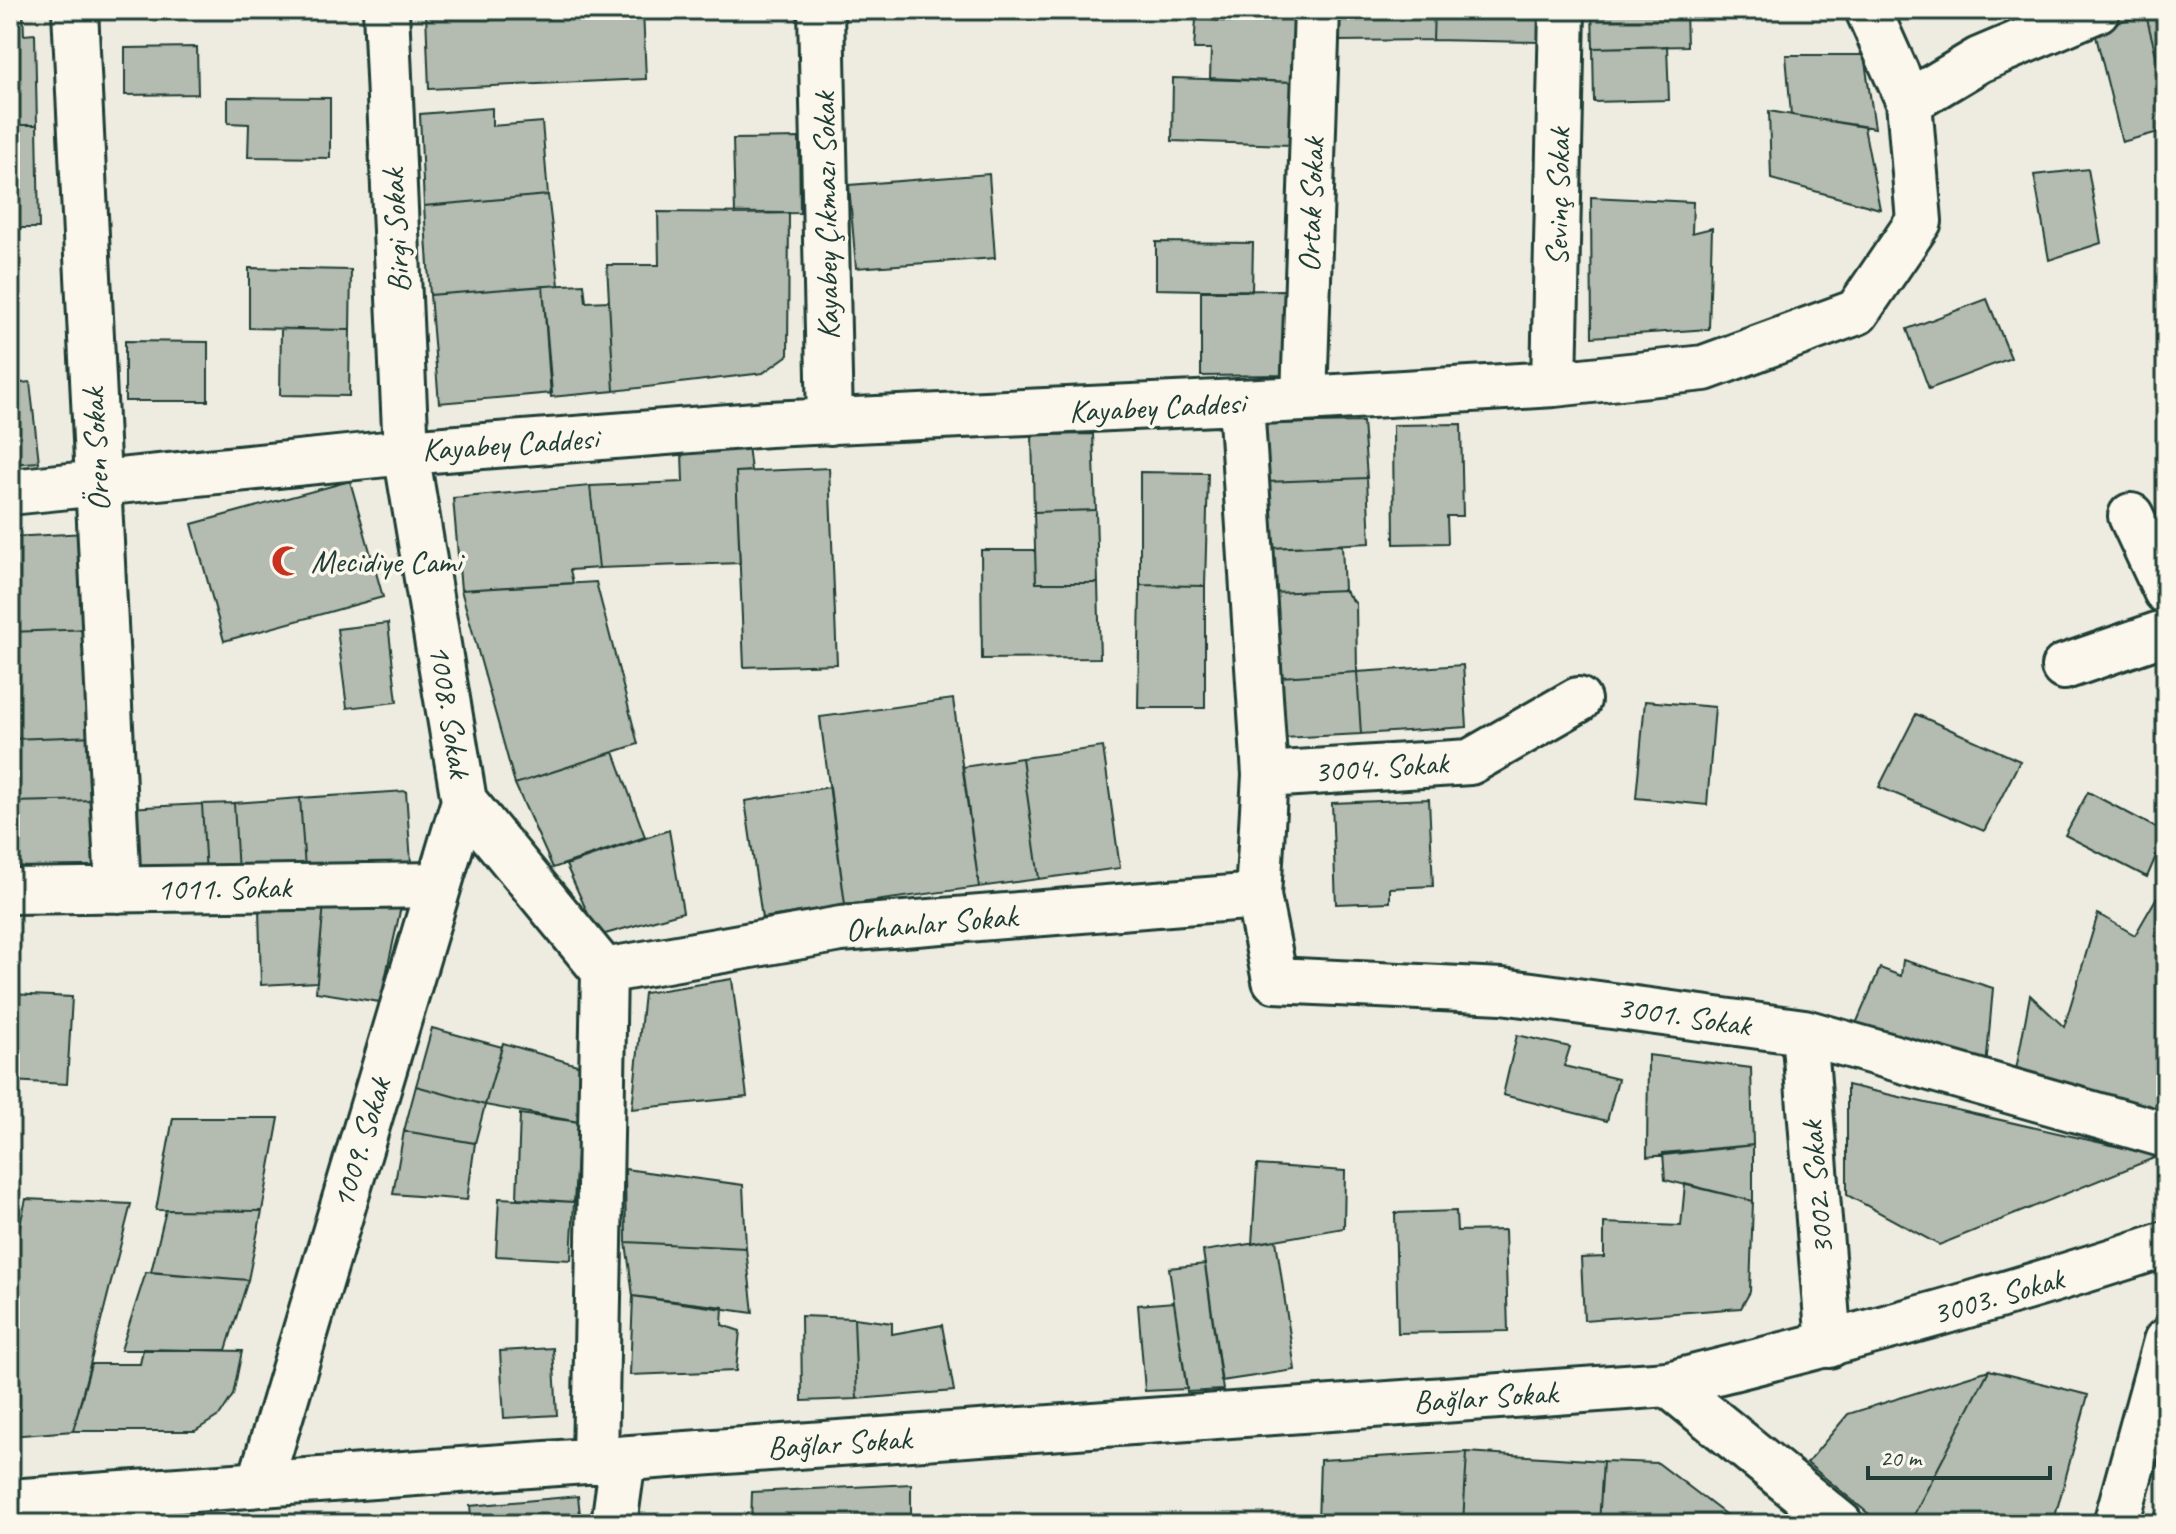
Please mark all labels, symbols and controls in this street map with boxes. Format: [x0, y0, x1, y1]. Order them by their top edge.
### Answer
street label: Kayabey Çıkmazı Sokak [803, 89, 849, 340]
street label: Sevinç Sokak [1536, 125, 1580, 266]
street label: Ortak Sokak [1288, 135, 1334, 273]
street label: Birgi Sokak [372, 166, 420, 294]
street label: Kayabey Caddesi [1068, 382, 1250, 432]
street label: Ören Sokak [72, 385, 120, 513]
street label: Kayabey Caddesi [421, 417, 603, 471]
place label: Mecidiye Cami [311, 541, 465, 582]
mosque icon: Mecidiye Cami [270, 544, 304, 578]
street label: 1008. Sokak [419, 641, 481, 783]
street label: 3004. Sokak [1313, 742, 1452, 792]
street label: 1011. Sokak [156, 866, 294, 910]
street label: Orhanlar Sokak [844, 895, 1021, 951]
street label: 3001. Sokak [1615, 986, 1756, 1046]
street label: 1009. Sokak [322, 1071, 401, 1213]
street label: 3002. Sokak [1791, 1117, 1843, 1257]
street label: 3003. Sokak [1928, 1257, 2070, 1334]
street label: Bağlar Sokak [1412, 1371, 1561, 1422]
street label: Bağlar Sokak [766, 1417, 915, 1468]
scale bar [1868, 1430, 2050, 1480]
text: 20 m [1880, 1443, 1923, 1473]

